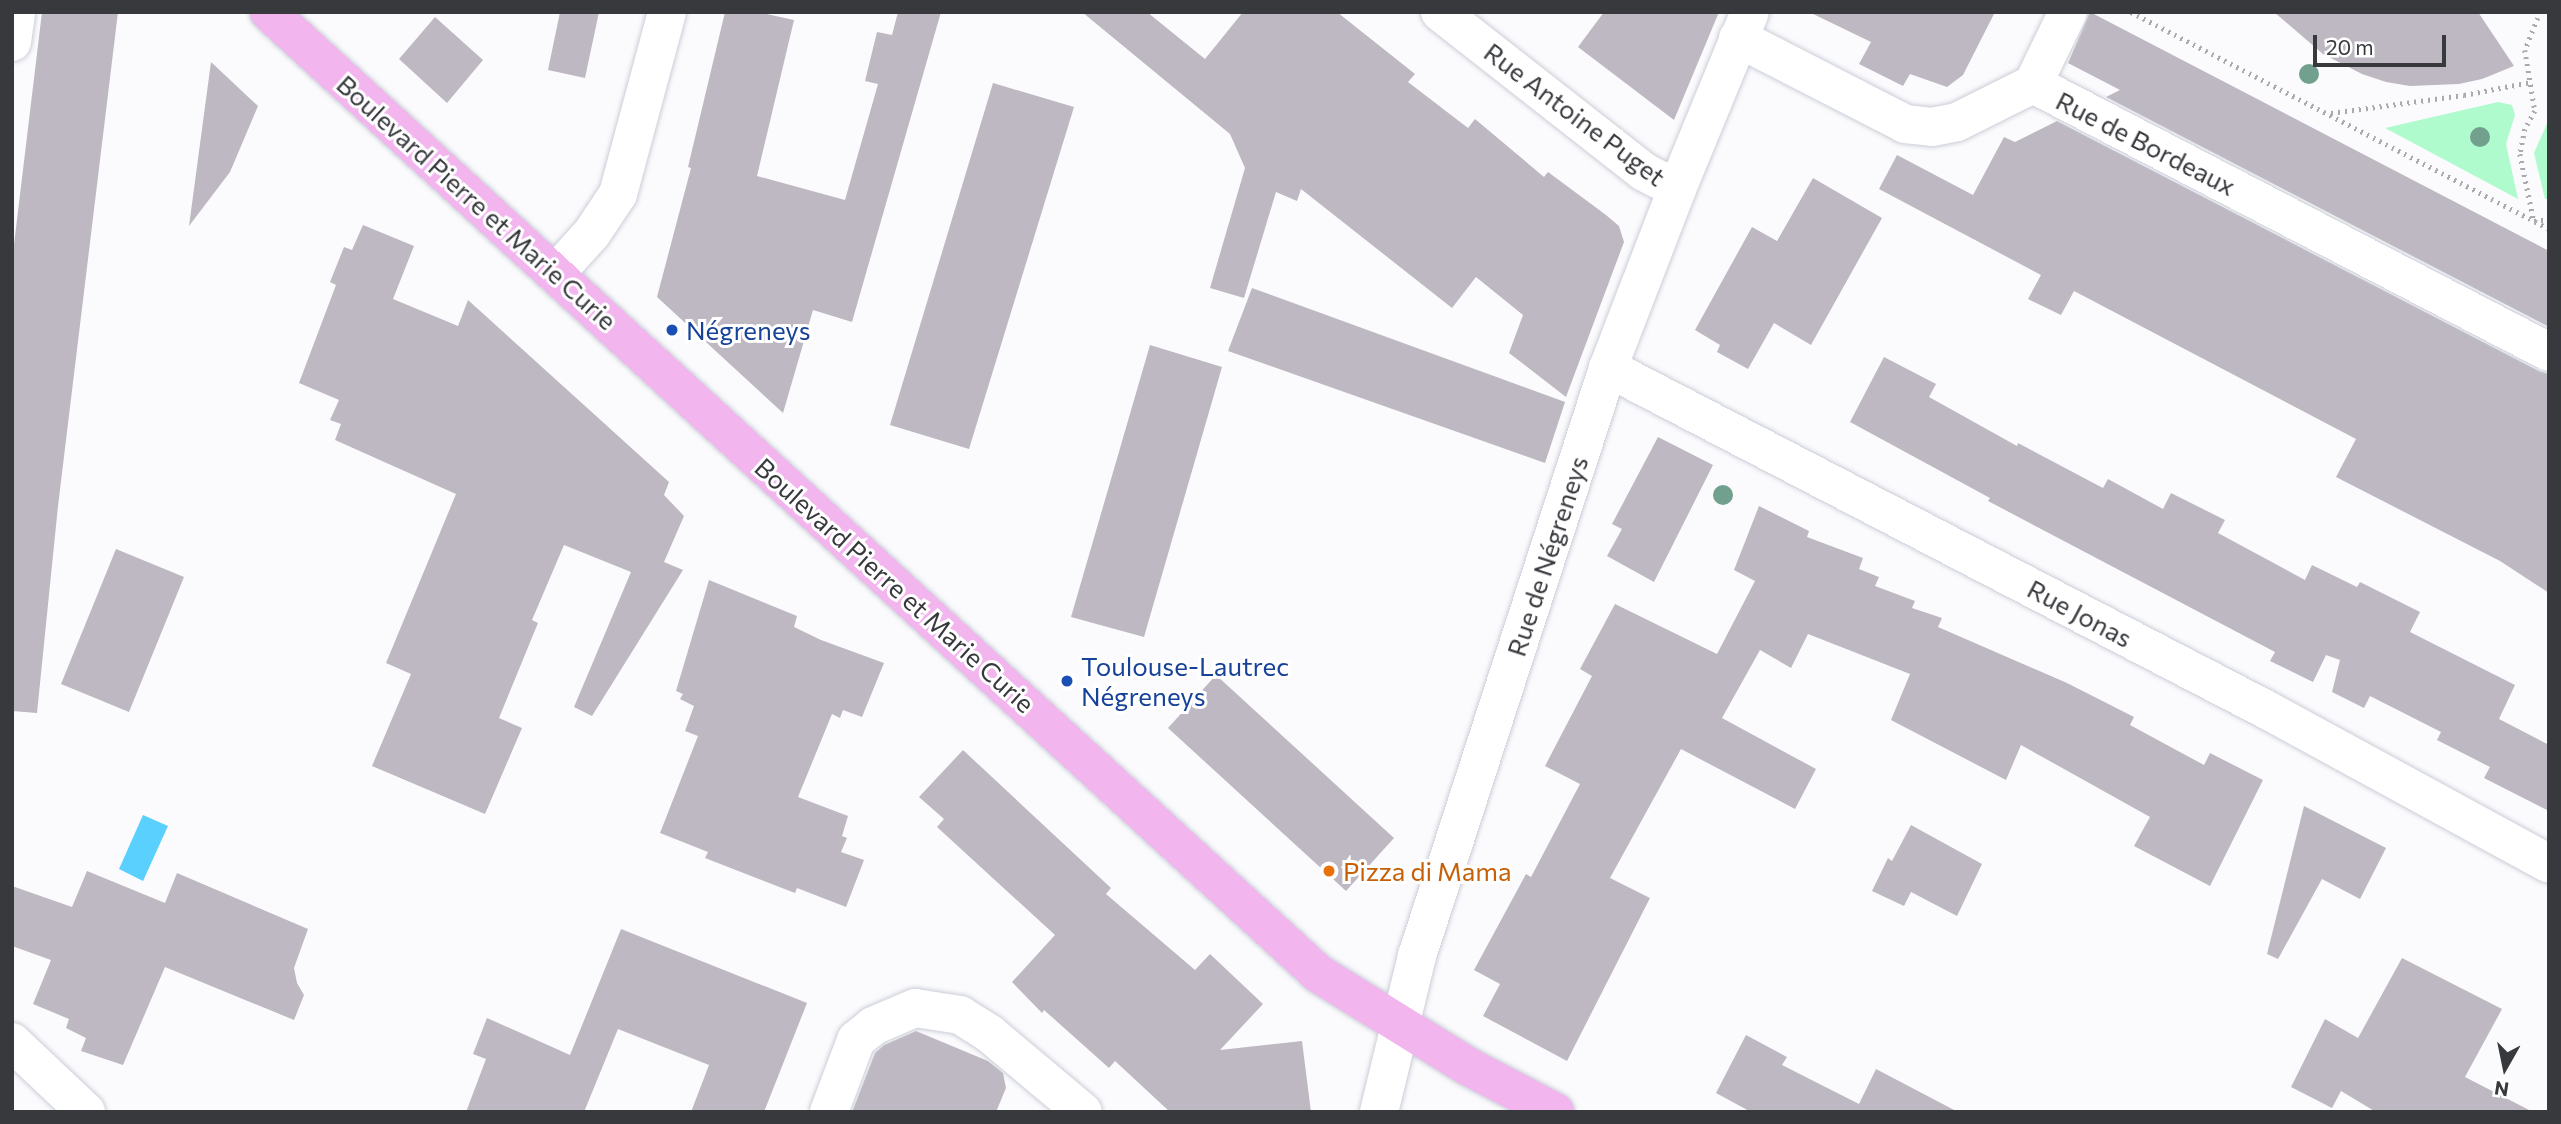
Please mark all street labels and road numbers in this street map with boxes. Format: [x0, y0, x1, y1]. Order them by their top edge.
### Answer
street label: Rue Antoine Puget [1478, 36, 1672, 192]
street label: Boulevard Pierre et Marie Curie [331, 68, 623, 336]
street label: Rue de Bordeaux [2051, 84, 2241, 202]
street label: Boulevard Pierre et Marie Curie [749, 451, 1041, 719]
street label: Rue de Négreneys [1500, 452, 1594, 660]
street label: Rue Jonas [2022, 572, 2138, 654]

